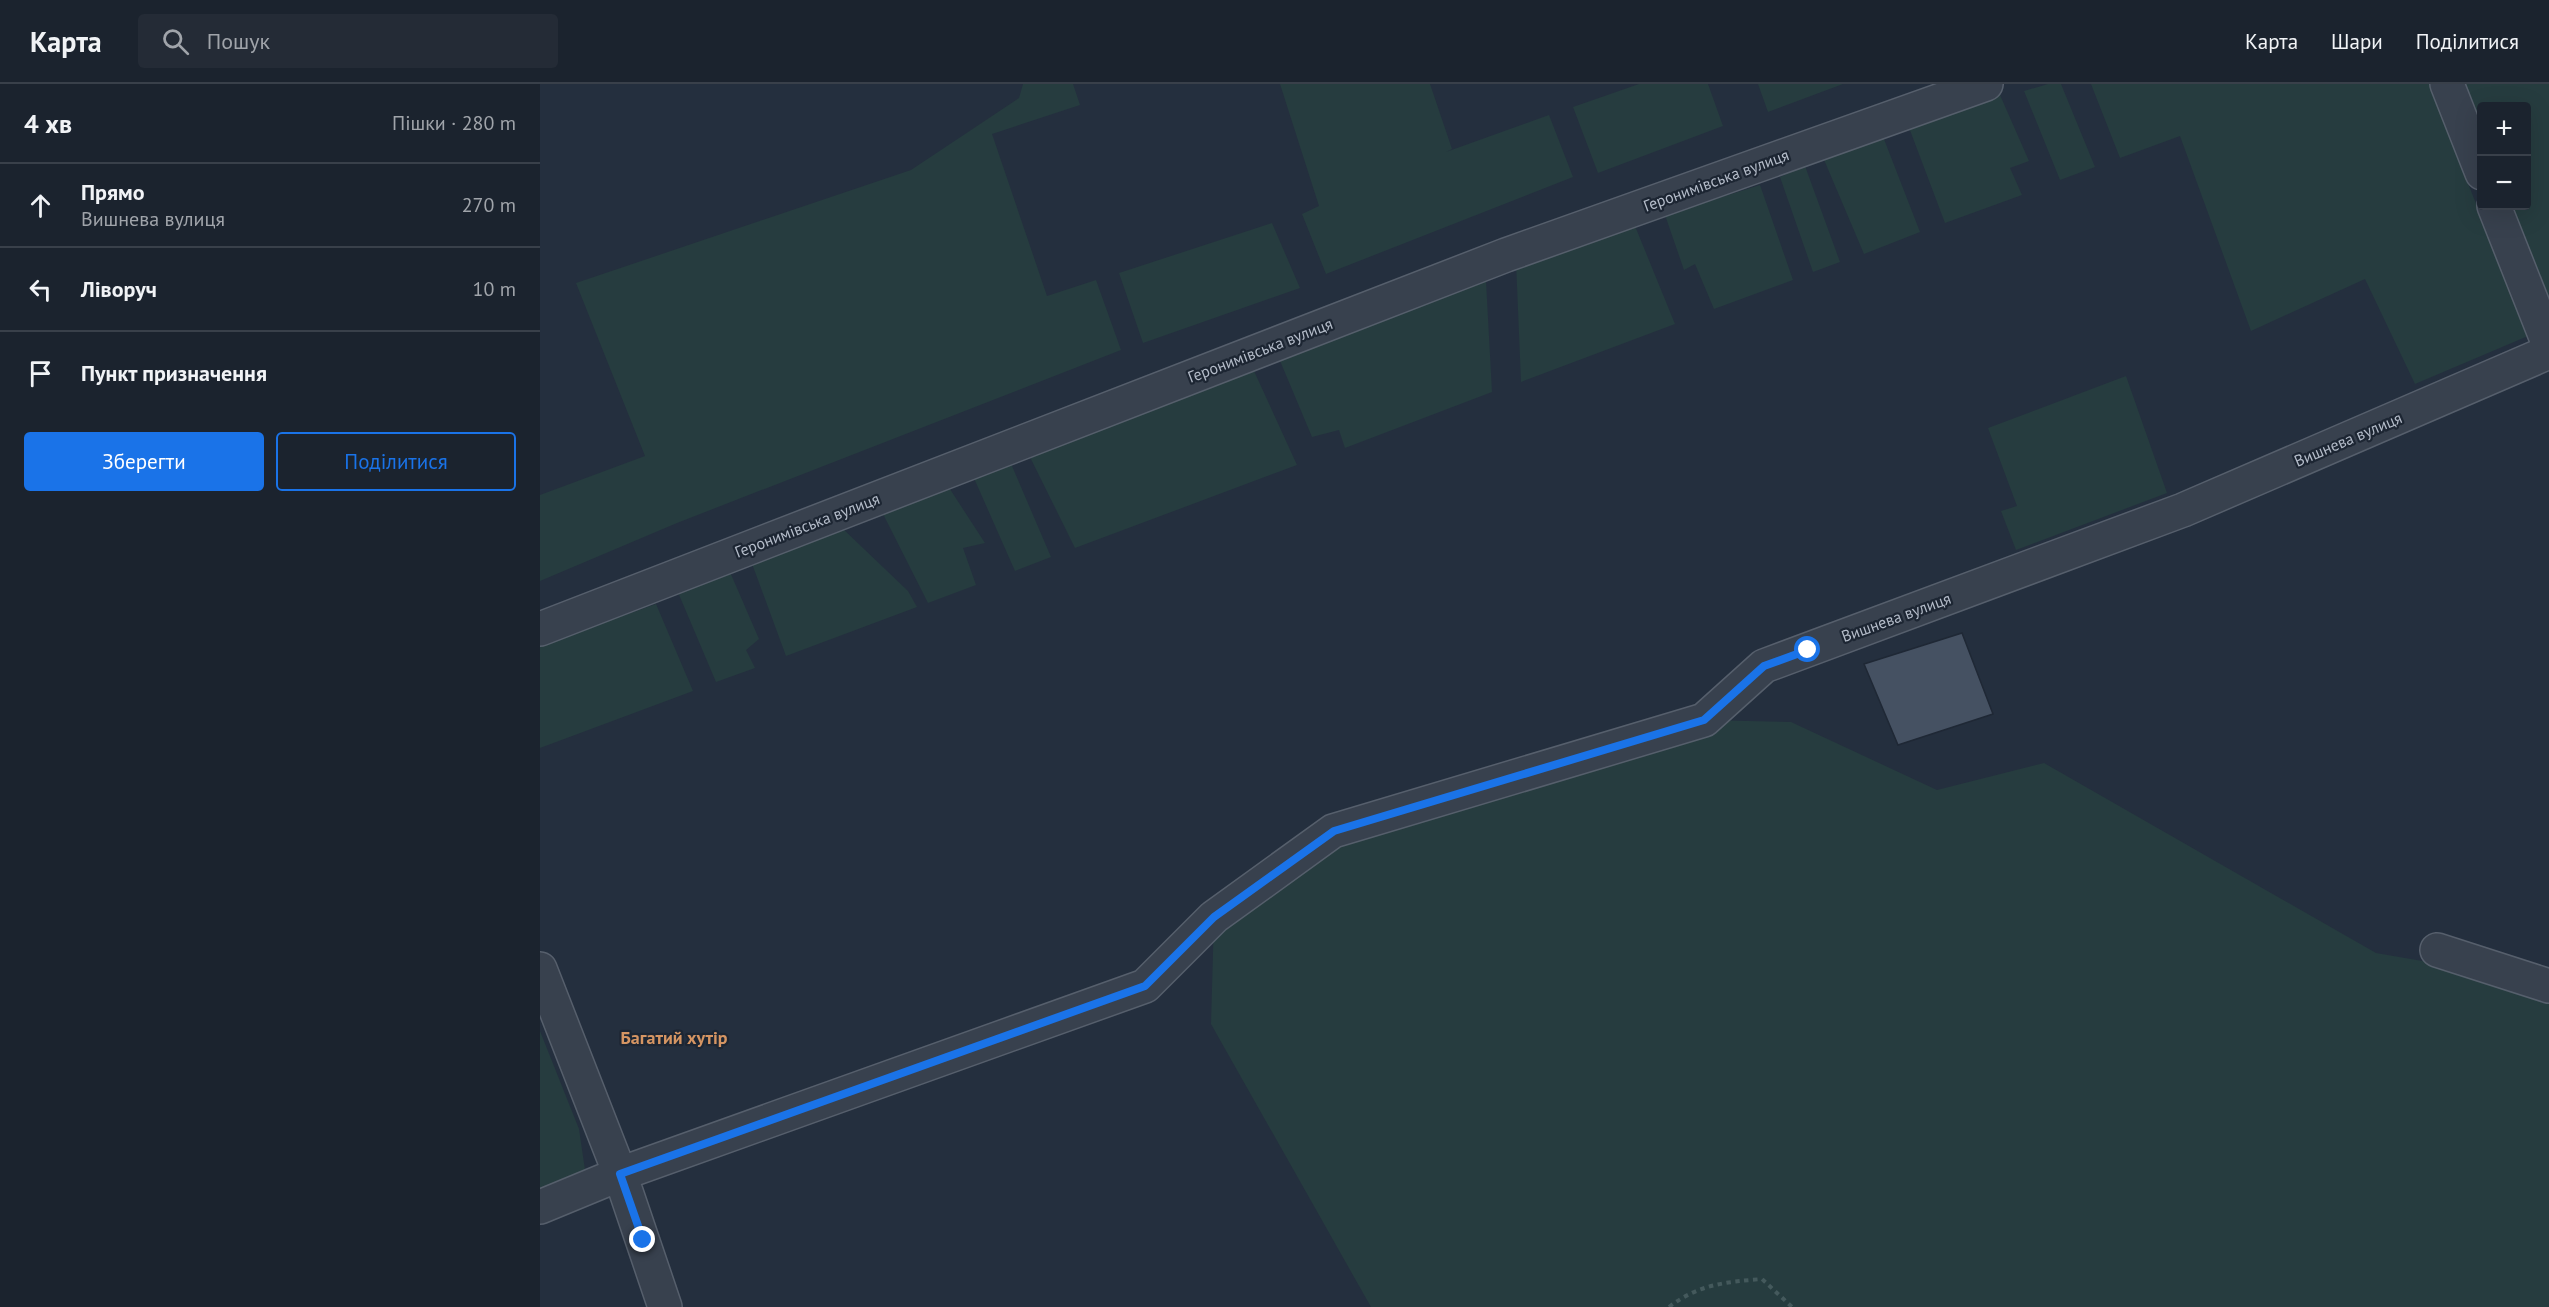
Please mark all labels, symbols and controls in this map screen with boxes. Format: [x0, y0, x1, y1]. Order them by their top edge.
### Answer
search box [138, 14, 558, 68]
text: Карта [30, 23, 102, 60]
icon: search [159, 25, 192, 58]
text: Пошук [207, 27, 270, 55]
text: Карта [2245, 28, 2298, 55]
text: Шари [2331, 28, 2383, 55]
text: Поділитися [2416, 28, 2519, 55]
map controls [2477, 102, 2531, 210]
button: + [2477, 102, 2531, 156]
text: 4 хв [24, 107, 72, 140]
text: Пішки · 280 m [392, 110, 516, 136]
street label: Геронимівська вулиця [1640, 144, 1792, 216]
button: − [2477, 156, 2531, 210]
text: Прямо [81, 178, 144, 206]
icon: ahead [24, 189, 57, 222]
text: 270 m [462, 192, 516, 218]
text: Вишнева вулиця [81, 206, 225, 232]
icon: left [24, 273, 57, 306]
text: Ліворуч [81, 275, 157, 303]
text: 10 m [473, 276, 516, 302]
street label: Геронимівська вулиця [1185, 313, 1335, 387]
icon: arrive [24, 357, 57, 390]
text: Пункт призначення [81, 359, 267, 387]
street label: Вишнева вулиця [2291, 407, 2405, 471]
button: Зберегти [24, 432, 264, 491]
button: Поділитися [276, 432, 516, 491]
street label: Геронимівська вулиця [732, 488, 882, 562]
street label: Вишнева вулиця [1838, 588, 1954, 646]
route start [1794, 636, 1820, 662]
district label: Багатий хутір [621, 1026, 728, 1049]
route end [629, 1226, 655, 1252]

